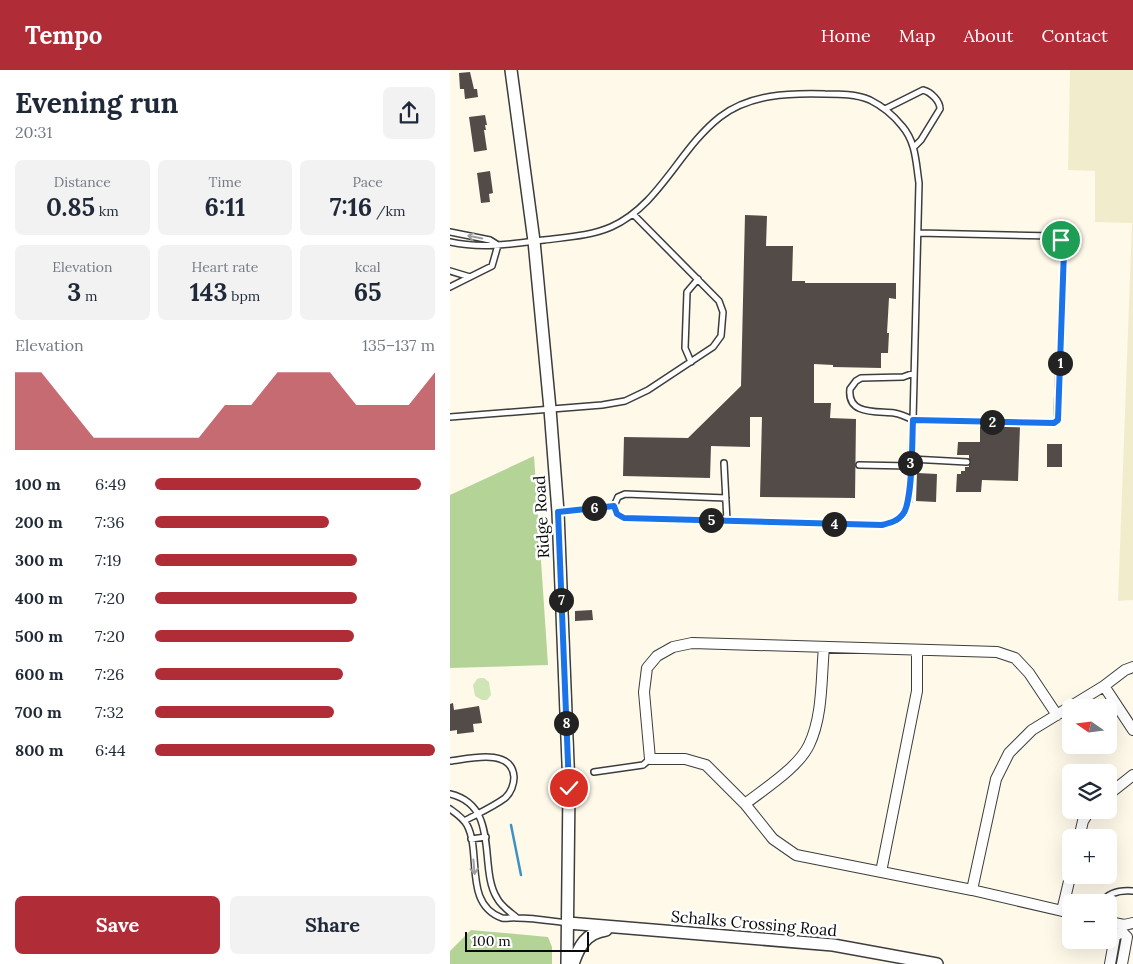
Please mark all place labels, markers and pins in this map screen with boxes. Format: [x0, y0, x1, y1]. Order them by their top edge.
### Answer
pin [1040, 219, 1082, 261]
pin: 1 [1048, 350, 1072, 376]
pin: 2 [980, 410, 1004, 434]
pin: 3 [898, 450, 922, 476]
pin: 6 [582, 496, 606, 520]
pin: 5 [698, 508, 724, 532]
pin: 4 [822, 512, 846, 536]
pin: 7 [548, 588, 574, 612]
pin: 8 [554, 710, 578, 736]
pin [548, 767, 590, 809]

